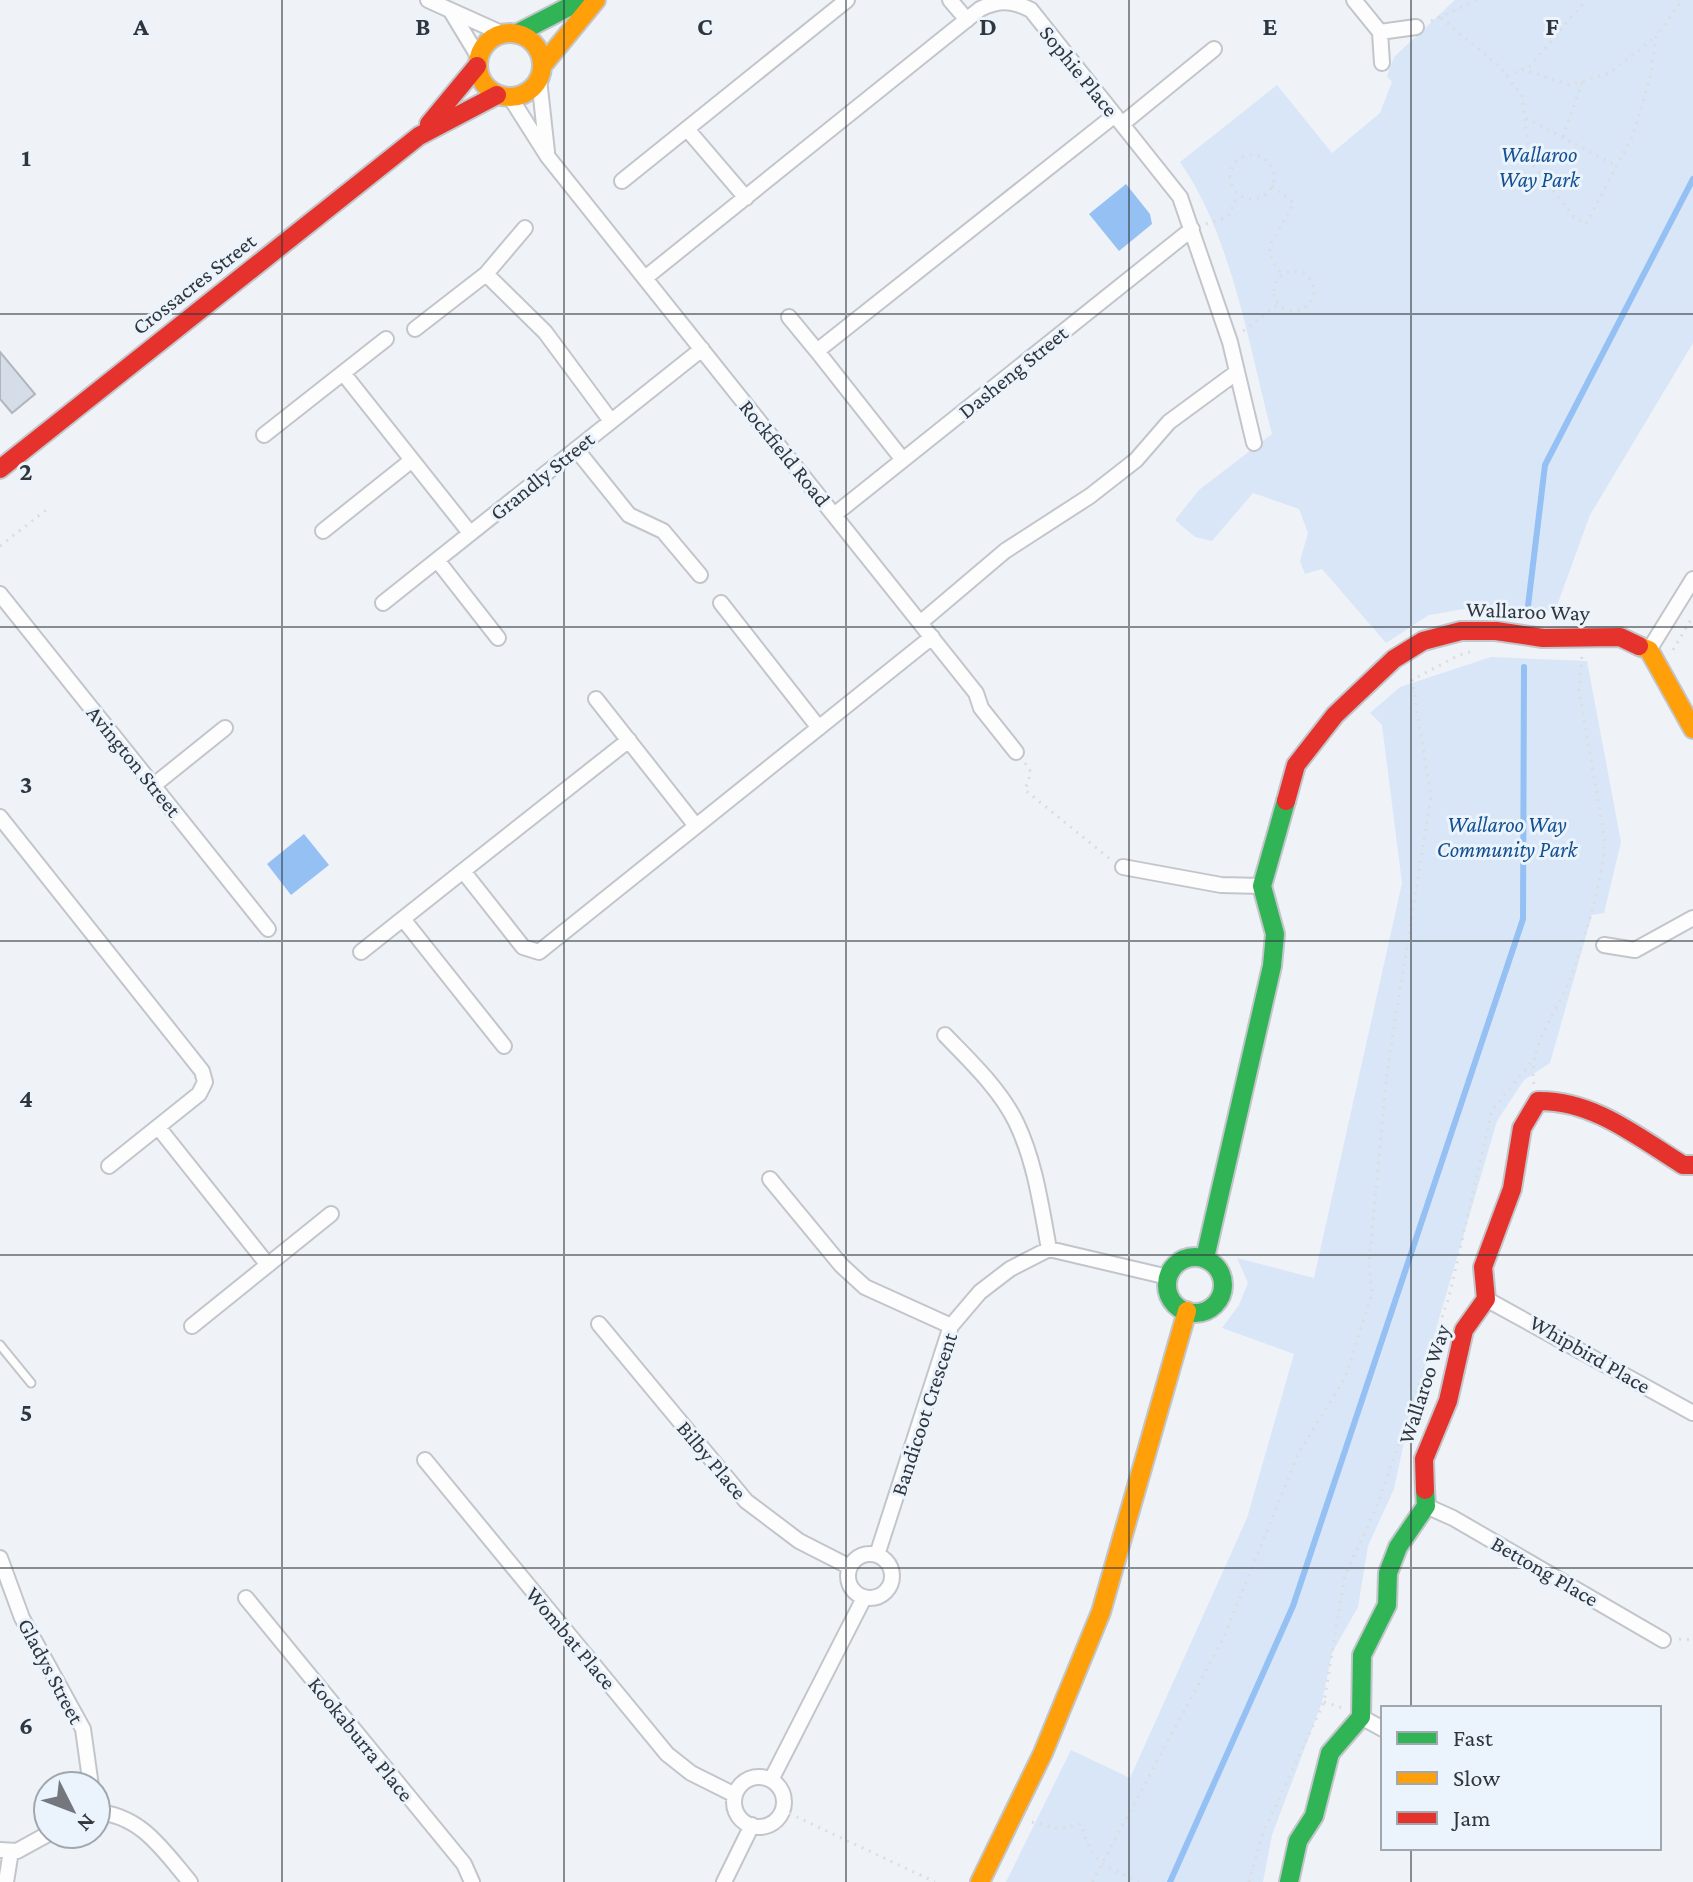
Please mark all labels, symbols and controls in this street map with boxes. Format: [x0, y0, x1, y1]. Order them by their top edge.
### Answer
text: A [132, 12, 149, 41]
text: B [415, 12, 431, 41]
text: C [697, 12, 713, 41]
text: D [979, 12, 997, 41]
text: E [1263, 12, 1278, 41]
text: F [1545, 12, 1559, 41]
street label: Sophie Place [1035, 20, 1123, 122]
park label: Wallaroo Way Park [1499, 142, 1581, 192]
text: 1 [21, 143, 31, 172]
street label: Crossacres Street [128, 228, 261, 340]
street label: Dasheng Street [953, 320, 1073, 424]
street label: Rockfield Road [734, 395, 836, 512]
street label: Grandly Street [485, 426, 600, 526]
text: 2 [19, 457, 33, 486]
street label: Wallaroo Way [1466, 596, 1591, 626]
street label: Avington Street [82, 700, 187, 822]
text: 3 [20, 770, 32, 799]
park label: Wallaroo Way Community Park [1437, 812, 1579, 862]
text: 4 [19, 1084, 33, 1113]
street label: Whipbird Place [1525, 1309, 1655, 1399]
street label: Wallaroo Way [1393, 1320, 1455, 1447]
street label: Bandicoot Crescent [886, 1329, 962, 1499]
text: 5 [20, 1398, 32, 1427]
street label: Bilby Place [672, 1416, 752, 1504]
street label: Bettong Place [1487, 1530, 1603, 1612]
street label: Wombat Place [521, 1582, 621, 1694]
street label: Gladys Street [13, 1614, 90, 1729]
street label: Kookaburra Place [303, 1672, 419, 1806]
legend [1381, 1706, 1661, 1850]
text: 6 [19, 1711, 33, 1740]
text: Fast [1453, 1724, 1494, 1751]
text: Slow [1453, 1764, 1500, 1791]
north arrow [32, 1770, 112, 1850]
text: Jam [1451, 1804, 1491, 1831]
text: N [72, 1809, 101, 1837]

